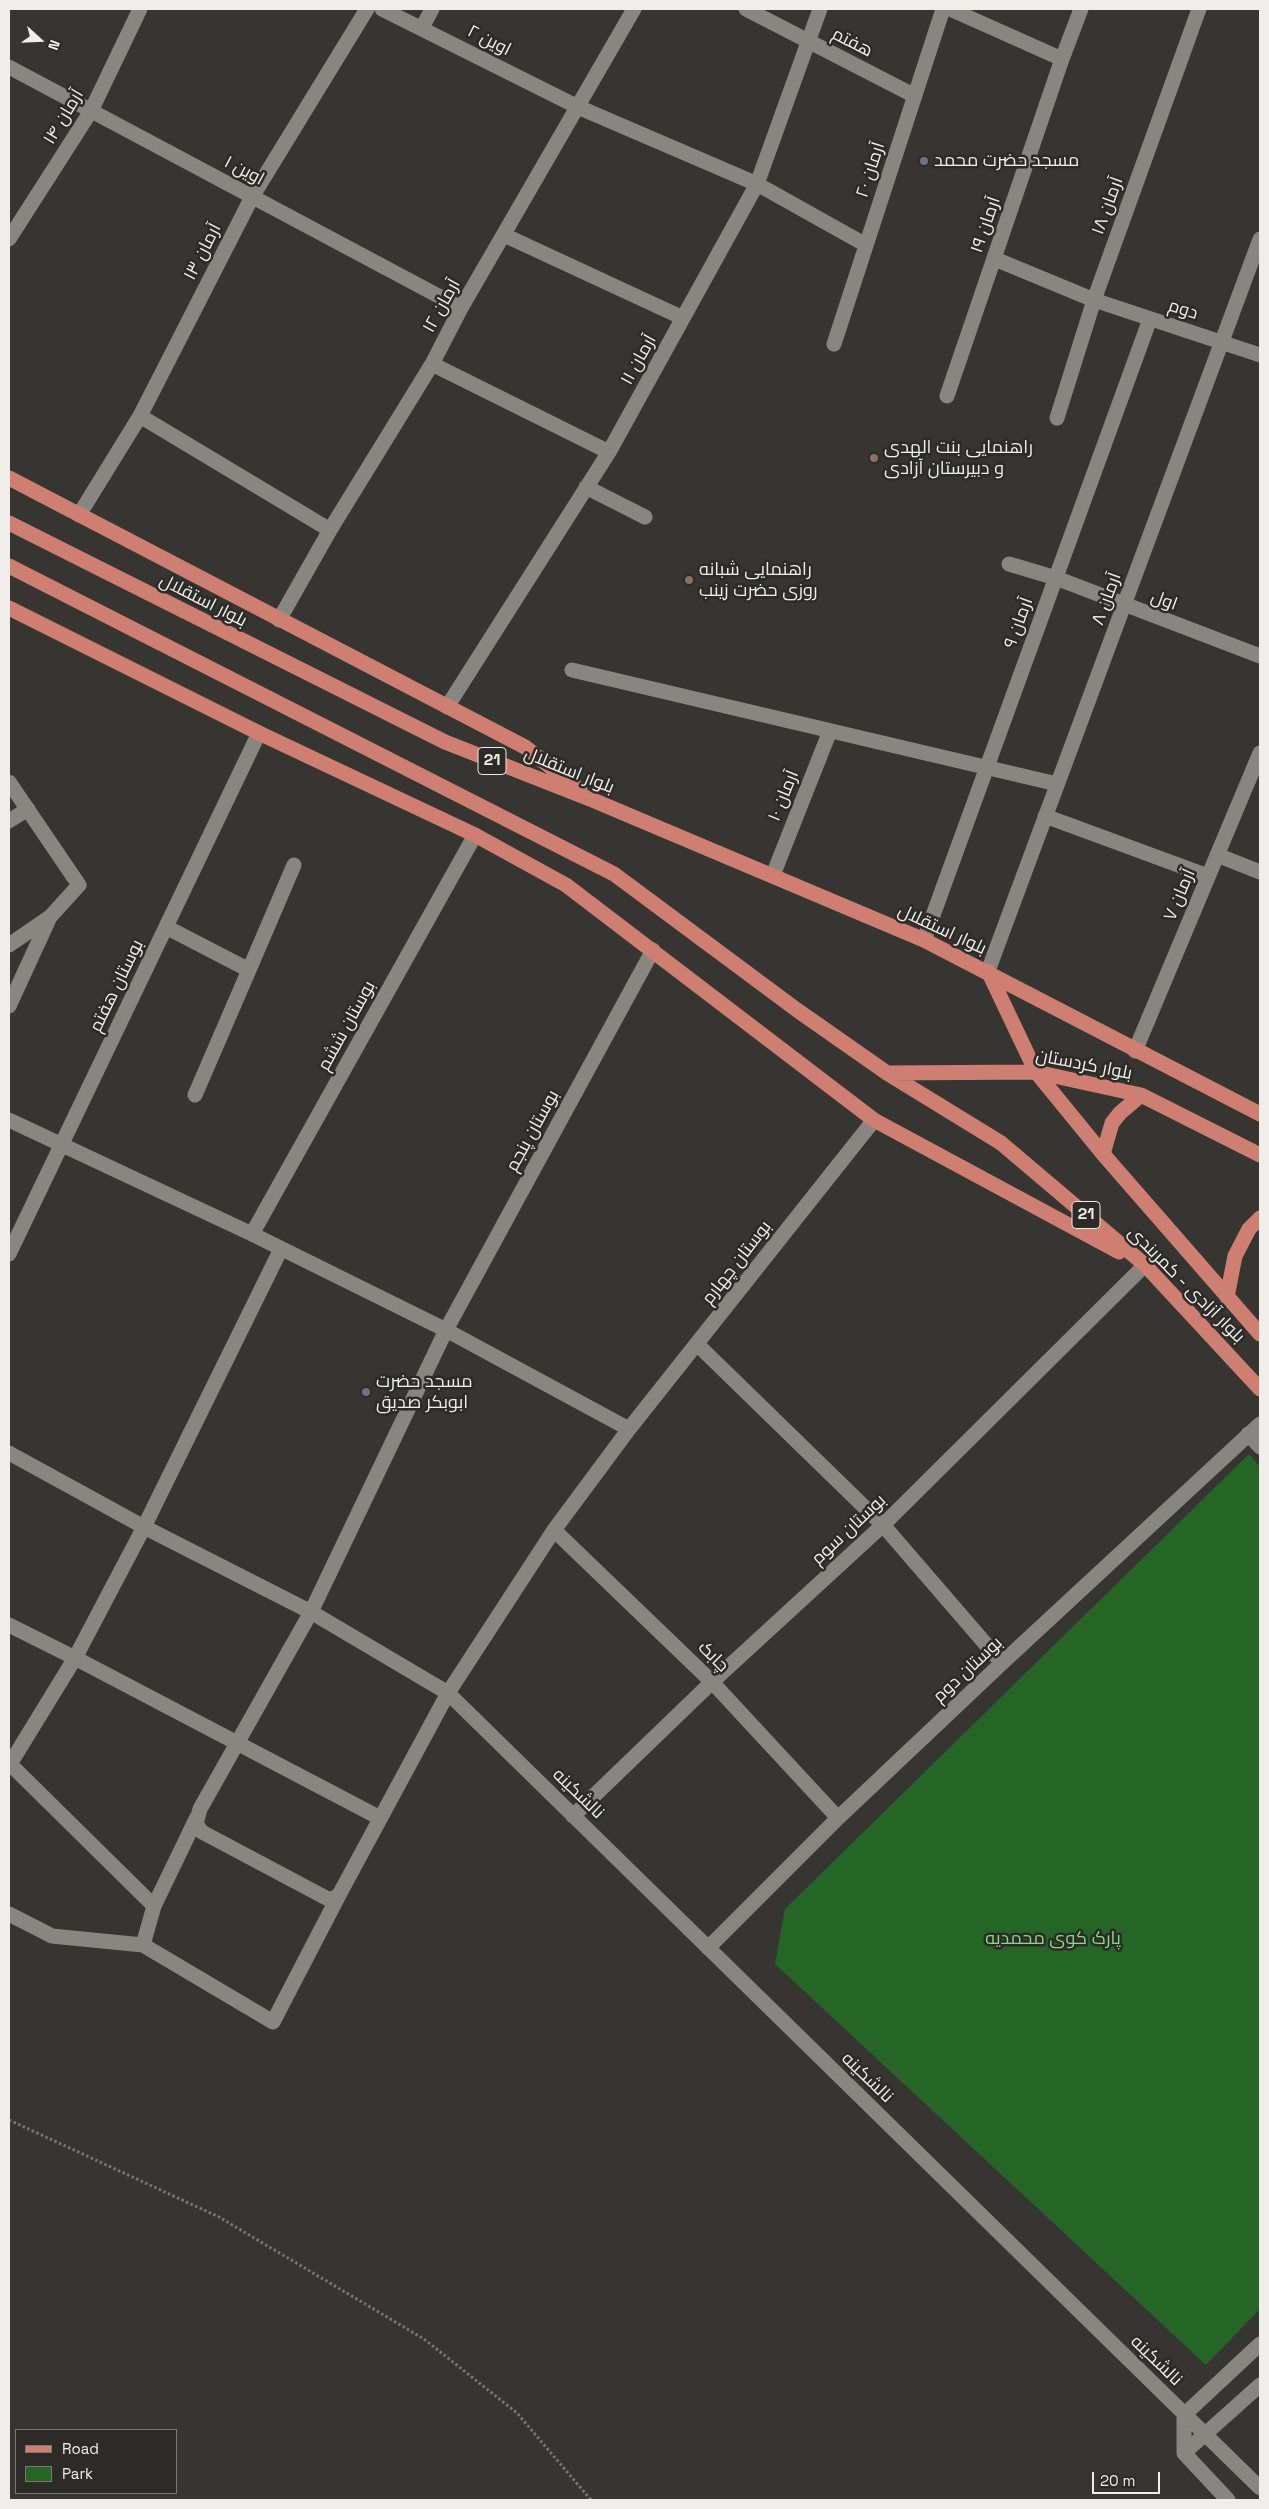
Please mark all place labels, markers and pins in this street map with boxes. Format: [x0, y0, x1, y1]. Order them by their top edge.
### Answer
place label: مسجد حضرت محمد [934, 150, 1079, 172]
marker: مسجد حضرت محمد [918, 155, 930, 167]
place label: راهنمایی بنت الهدی و دبیرستان آزادی [884, 437, 1033, 479]
marker: راهنمایی بنت الهدی و دبیرستان آزادی [868, 452, 880, 464]
place label: راهنمایی شبانه روزی حضرت زینب [699, 559, 818, 602]
marker: راهنمایی شبانه روزی حضرت زینب [683, 574, 695, 586]
place label: مسجد حضرت ابوبکر صدیق [376, 1371, 472, 1414]
marker: مسجد حضرت ابوبکر صدیق [360, 1386, 372, 1398]

